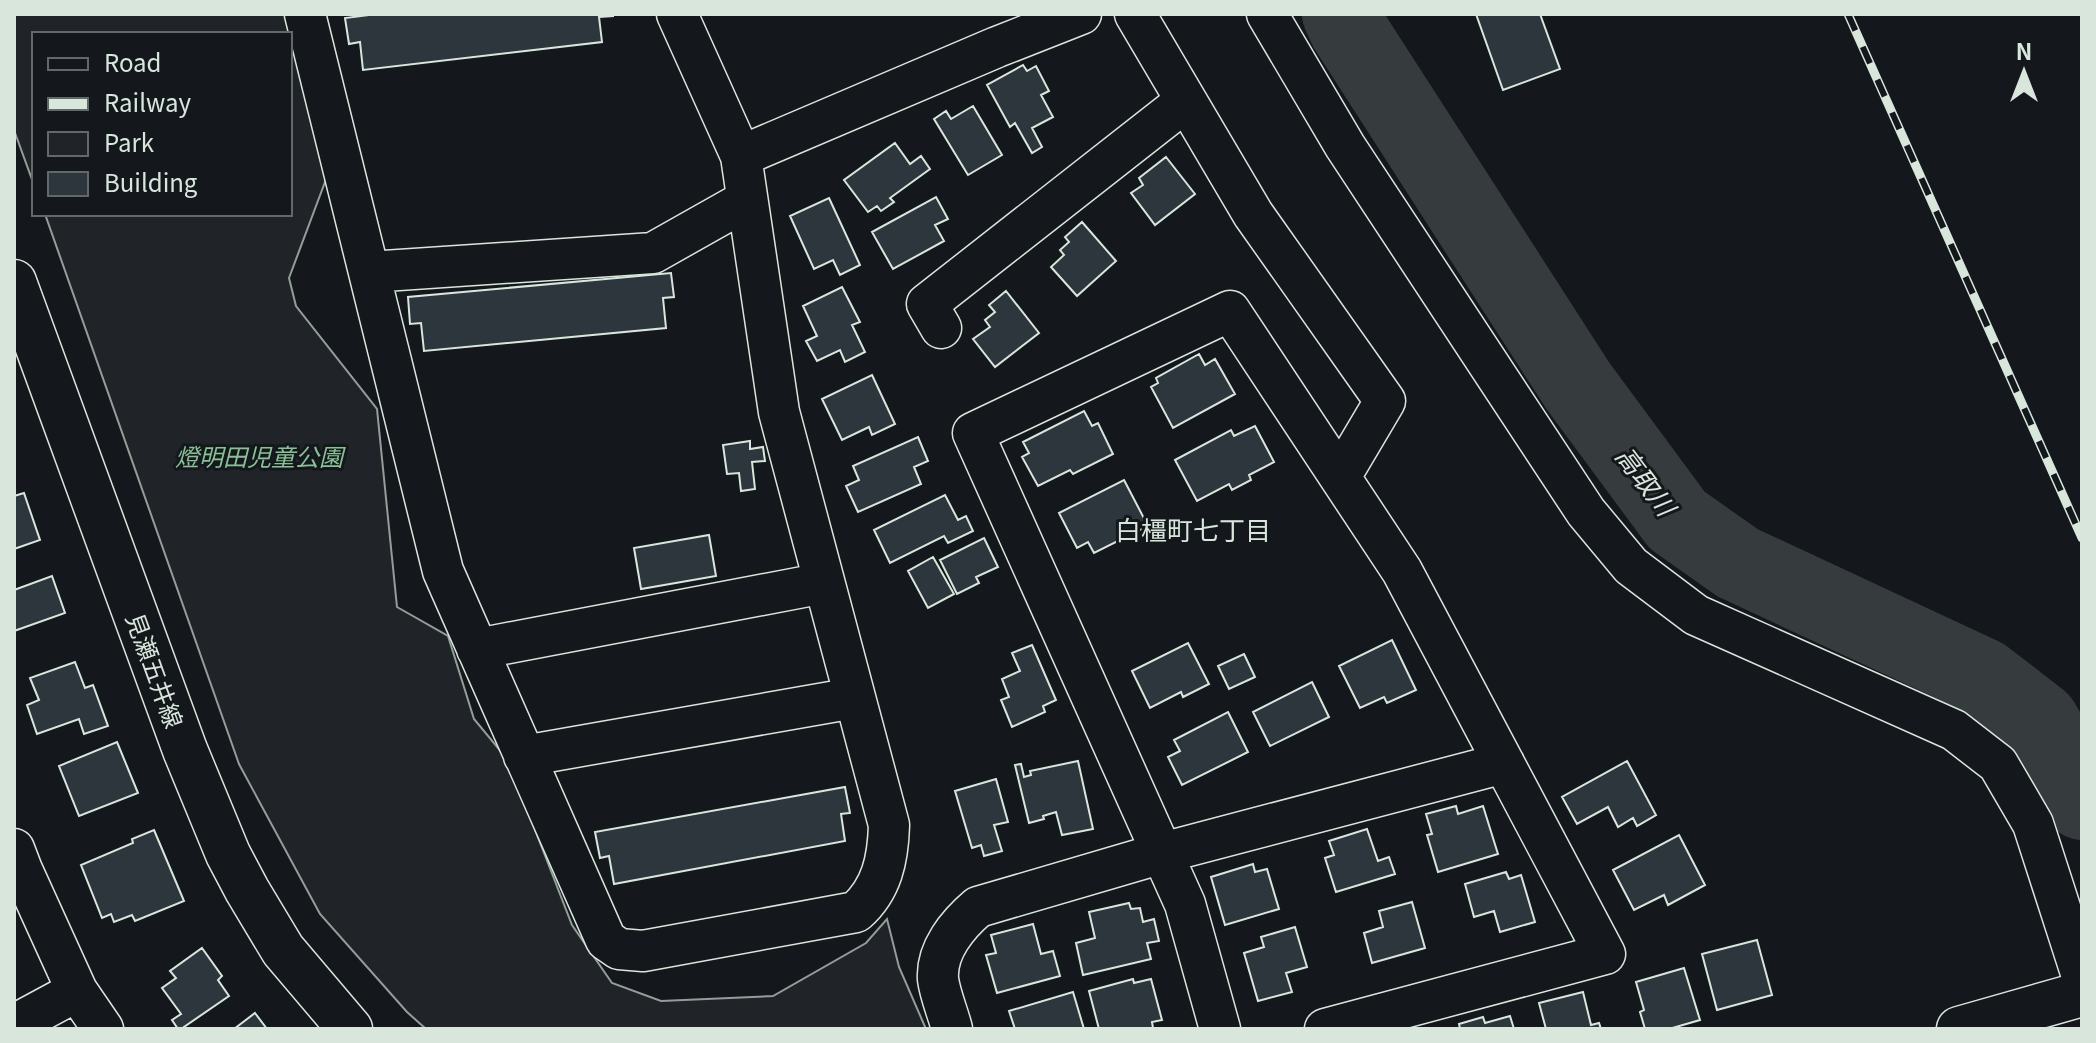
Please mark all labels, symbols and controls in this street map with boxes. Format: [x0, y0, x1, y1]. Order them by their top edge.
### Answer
legend [32, 32, 292, 216]
north arrow [1984, 32, 2064, 112]
text: N [2016, 34, 2032, 66]
text: Road [104, 44, 161, 79]
text: Railway [104, 84, 191, 119]
text: Park [104, 124, 155, 159]
text: Building [104, 164, 198, 199]
park label: 燈明田児童公園 [175, 438, 346, 473]
water label: 高取川 [1609, 438, 1687, 525]
district label: 白橿町七丁目 [1115, 510, 1271, 547]
street label: 見瀬五井線 [119, 608, 193, 732]

